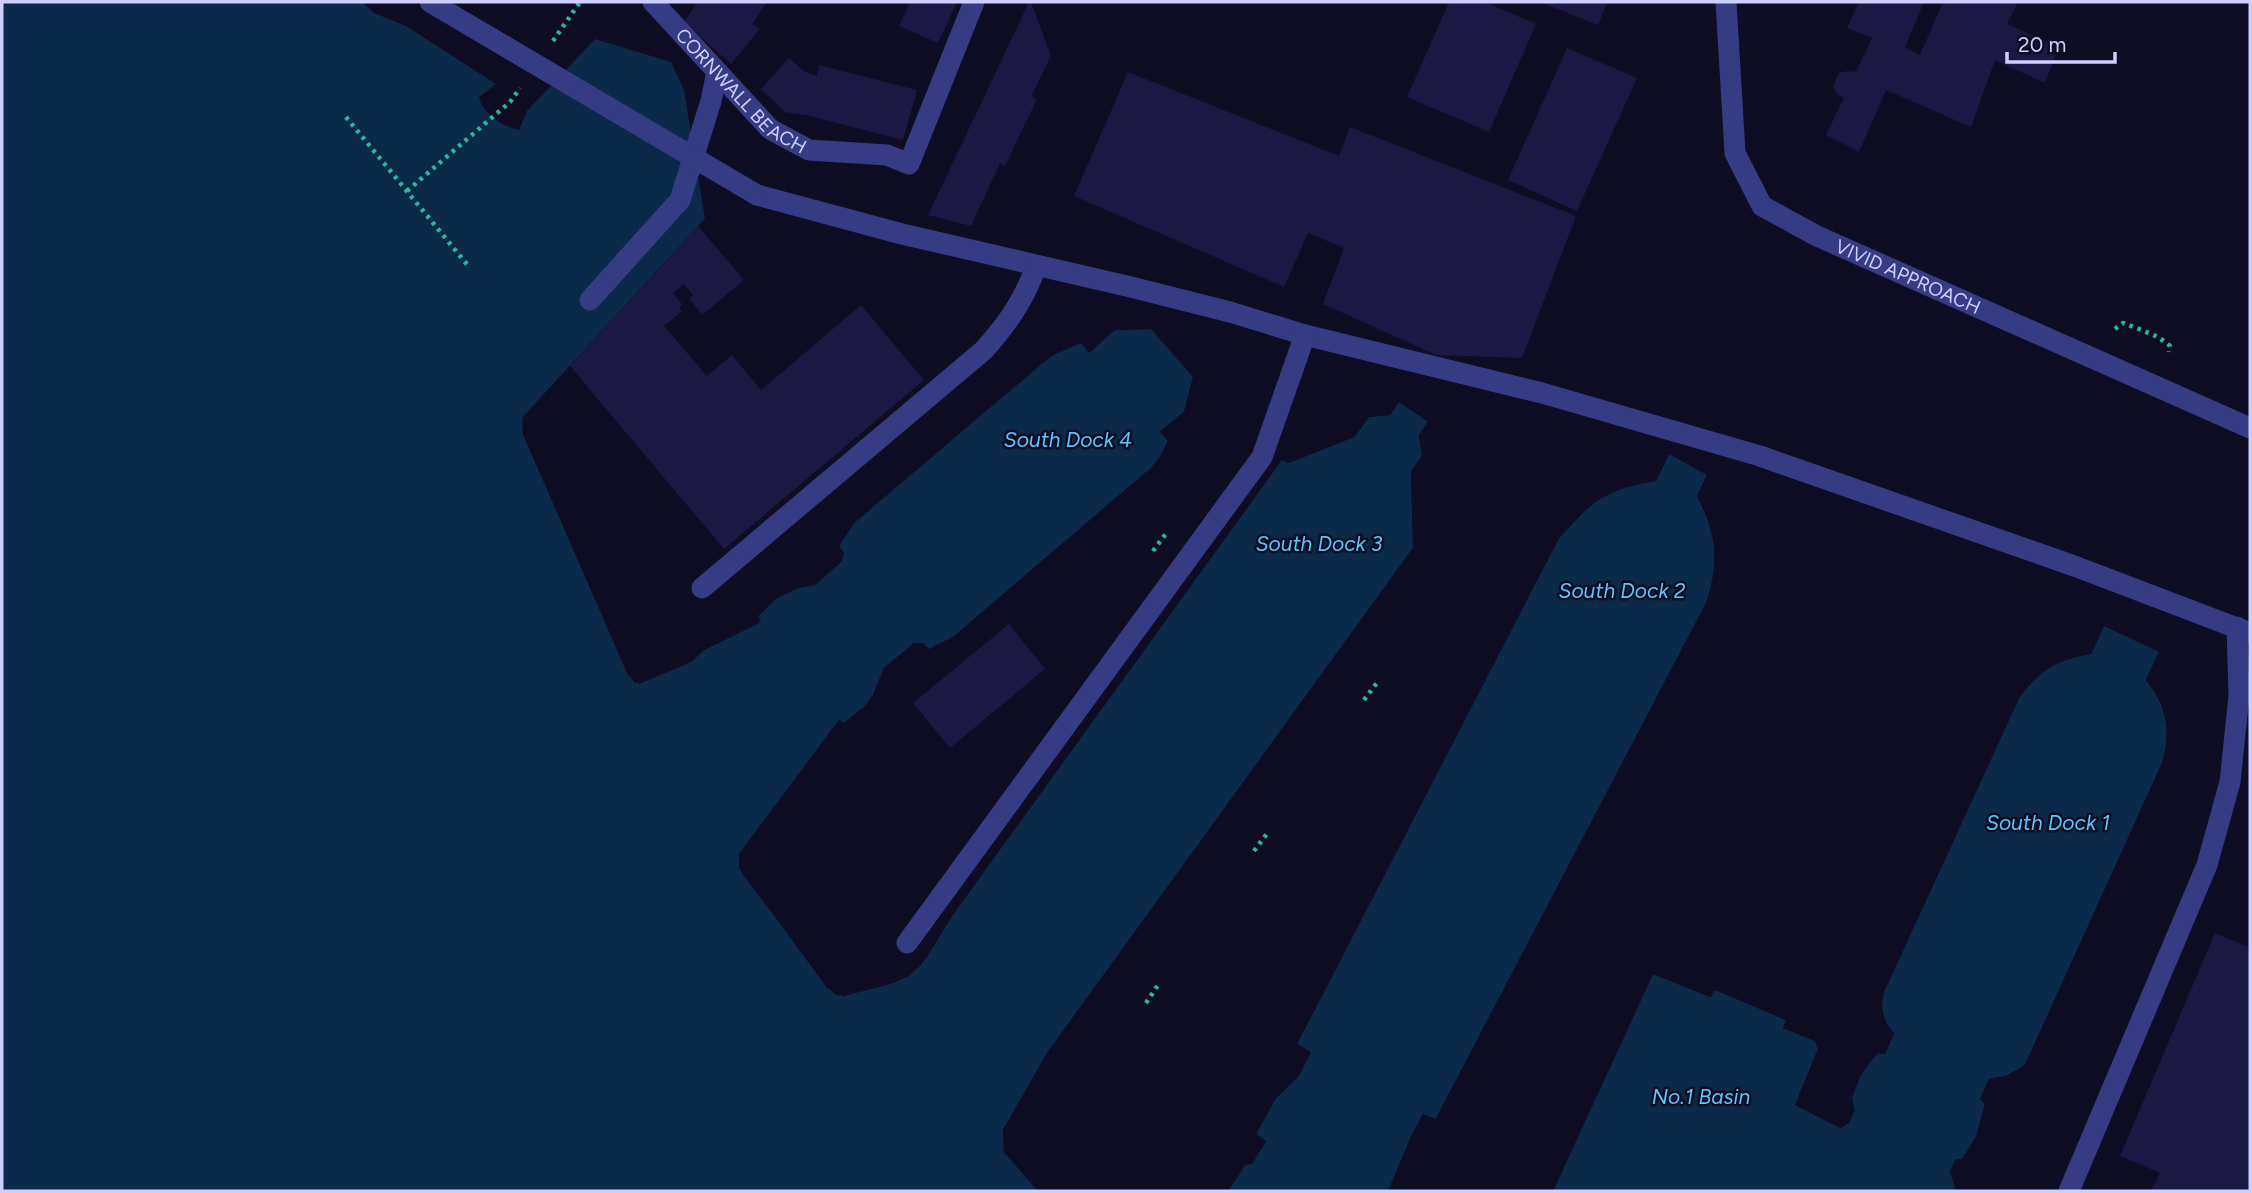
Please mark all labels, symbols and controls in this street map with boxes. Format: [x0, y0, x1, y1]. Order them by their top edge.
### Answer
scale bar [2007, 21, 2116, 65]
street label: CORNWALL BEACH [671, 23, 810, 159]
text: 20 m [2018, 32, 2066, 57]
street label: VIVID APPROACH [1832, 235, 1984, 319]
water label: South Dock 4 [1004, 427, 1132, 452]
water label: South Dock 3 [1256, 531, 1383, 556]
water label: South Dock 2 [1558, 578, 1686, 603]
water label: South Dock 1 [1986, 810, 2110, 835]
water label: No.1 Basin [1652, 1084, 1750, 1109]

